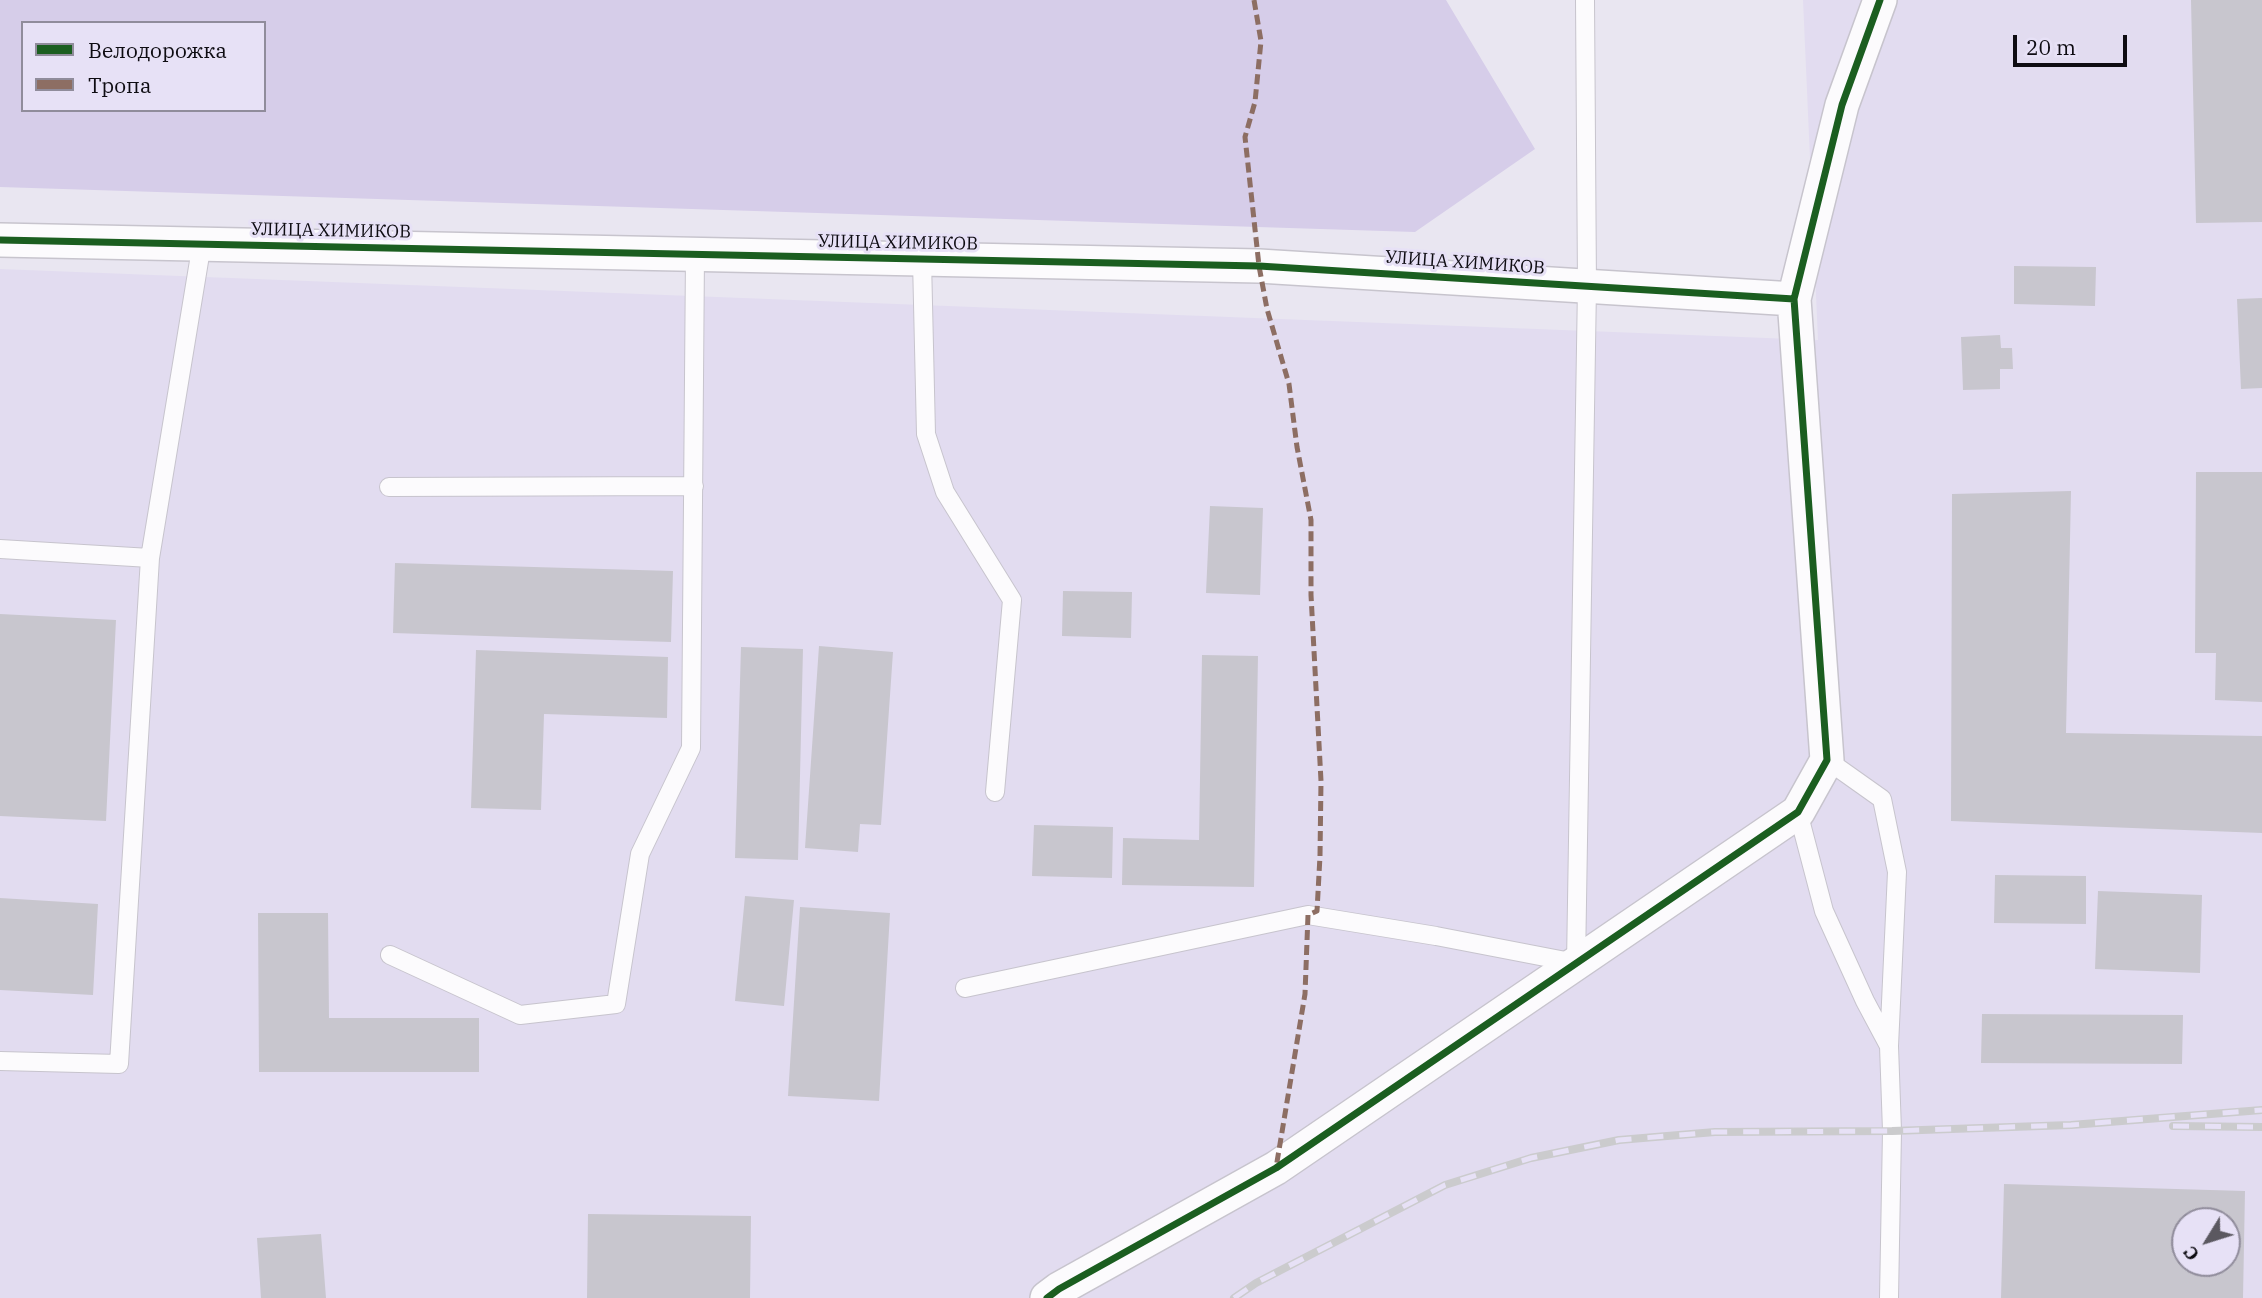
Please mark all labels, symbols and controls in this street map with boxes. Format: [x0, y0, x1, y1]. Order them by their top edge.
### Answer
legend [21, 21, 266, 112]
scale bar [2017, 21, 2131, 65]
text: 20 m [2026, 33, 2076, 61]
text: Велодорожка [88, 36, 227, 64]
text: Тропа [88, 71, 151, 99]
street label: УЛИЦА ХИМИКОВ [251, 219, 411, 243]
street label: УЛИЦА ХИМИКОВ [818, 231, 978, 255]
street label: УЛИЦА ХИМИКОВ [1384, 247, 1546, 279]
north arrow [2171, 1207, 2241, 1277]
text: С [2178, 1241, 2204, 1266]

